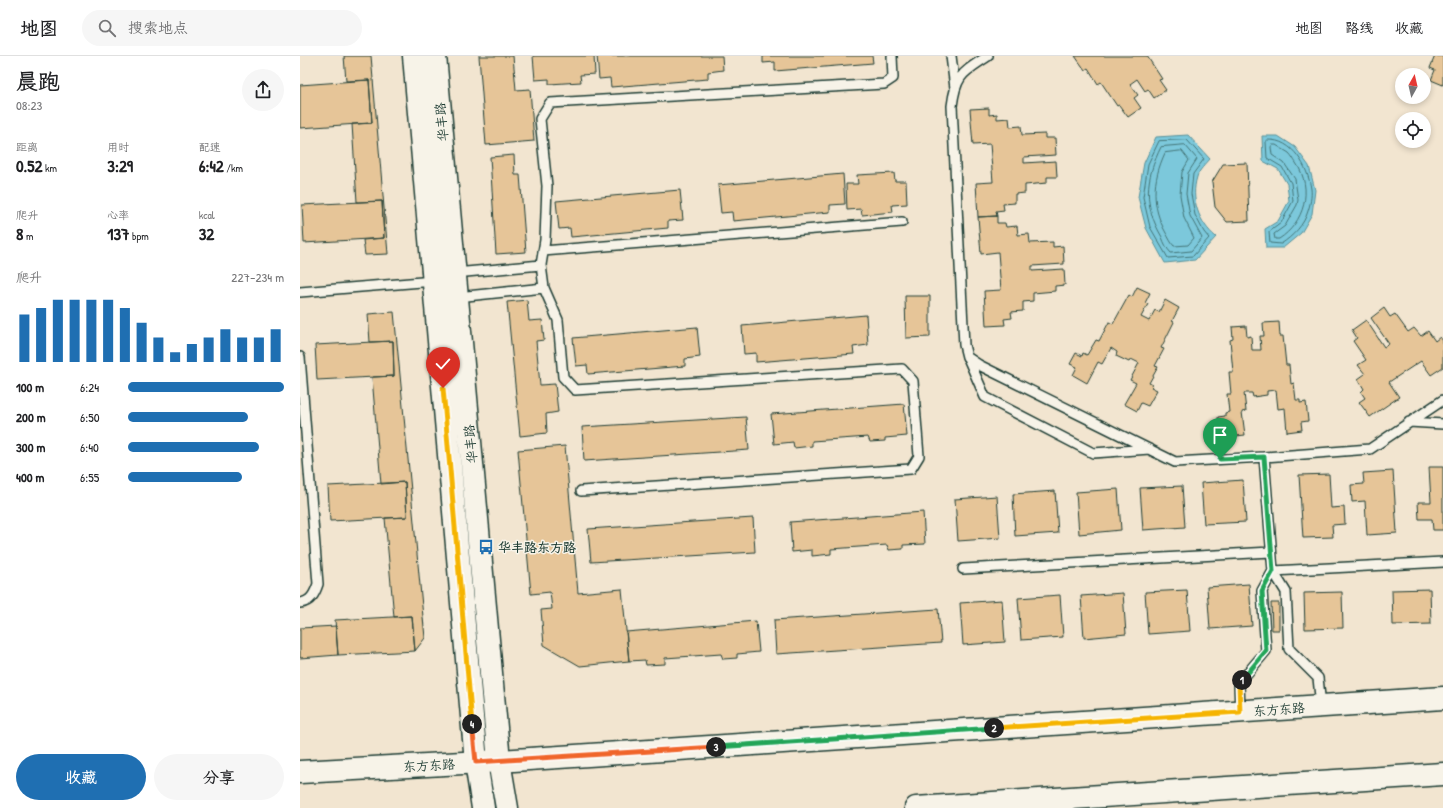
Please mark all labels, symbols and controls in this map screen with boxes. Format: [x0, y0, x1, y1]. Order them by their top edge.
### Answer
search box [82, 10, 362, 46]
text: 地图 [20, 15, 58, 41]
icon: search [96, 17, 118, 39]
text: 搜索地点 [128, 17, 188, 38]
text: 地图 [1295, 18, 1323, 37]
text: 路线 [1345, 18, 1373, 37]
text: 收藏 [1395, 18, 1423, 37]
text: 晨跑 [16, 66, 60, 96]
north arrow [1395, 68, 1431, 104]
map controls [1395, 68, 1431, 148]
button: share [242, 69, 284, 111]
text: 08:23 [16, 96, 42, 114]
street label: 华丰路 [430, 102, 452, 142]
button: locate [1395, 112, 1431, 148]
text: 距离 [16, 140, 38, 154]
text: 用时 [107, 140, 129, 154]
text: 配速 [199, 140, 221, 154]
text: 0.52 [16, 154, 42, 177]
text: 3:29 [107, 154, 133, 177]
text: 6:42 [199, 154, 224, 177]
text: km [42, 161, 57, 175]
text: /km [224, 161, 243, 175]
text: 爬升 [16, 208, 38, 222]
text: 心率 [107, 208, 129, 222]
text: kcal [199, 208, 215, 222]
text: 8 [16, 222, 23, 245]
text: 137 [107, 222, 130, 245]
text: 32 [199, 222, 214, 245]
text: m [23, 229, 33, 243]
text: bpm [130, 229, 149, 243]
text: 爬升 [16, 268, 42, 286]
text: 227–234 m [231, 268, 284, 286]
pin [426, 347, 460, 388]
icon: check [432, 353, 454, 375]
text: 100 m [16, 378, 44, 396]
text: 6:24 [80, 378, 99, 396]
text: 200 m [16, 408, 46, 426]
text: 6:50 [80, 408, 100, 426]
pin [1203, 418, 1237, 459]
street label: 华丰路 [459, 424, 481, 464]
icon: arrive [1209, 424, 1231, 446]
text: 300 m [16, 438, 45, 456]
text: 6:40 [80, 438, 99, 456]
text: 400 m [16, 468, 44, 486]
text: 6:55 [80, 468, 99, 486]
bus stop icon: 华丰路东方路 [477, 538, 495, 556]
place label: 华丰路东方路 [498, 538, 576, 556]
pin: 1 [1232, 670, 1252, 690]
text: 1 [1240, 673, 1244, 687]
street label: 东方东路 [1252, 698, 1306, 720]
pin: 4 [462, 714, 482, 734]
text: 4 [470, 717, 474, 731]
pin: 2 [984, 718, 1004, 738]
text: 2 [991, 721, 997, 735]
pin: 3 [706, 737, 726, 757]
text: 3 [714, 740, 718, 754]
button: 收藏 [16, 754, 146, 800]
button: 分享 [154, 754, 284, 800]
street label: 东方东路 [403, 755, 455, 775]

